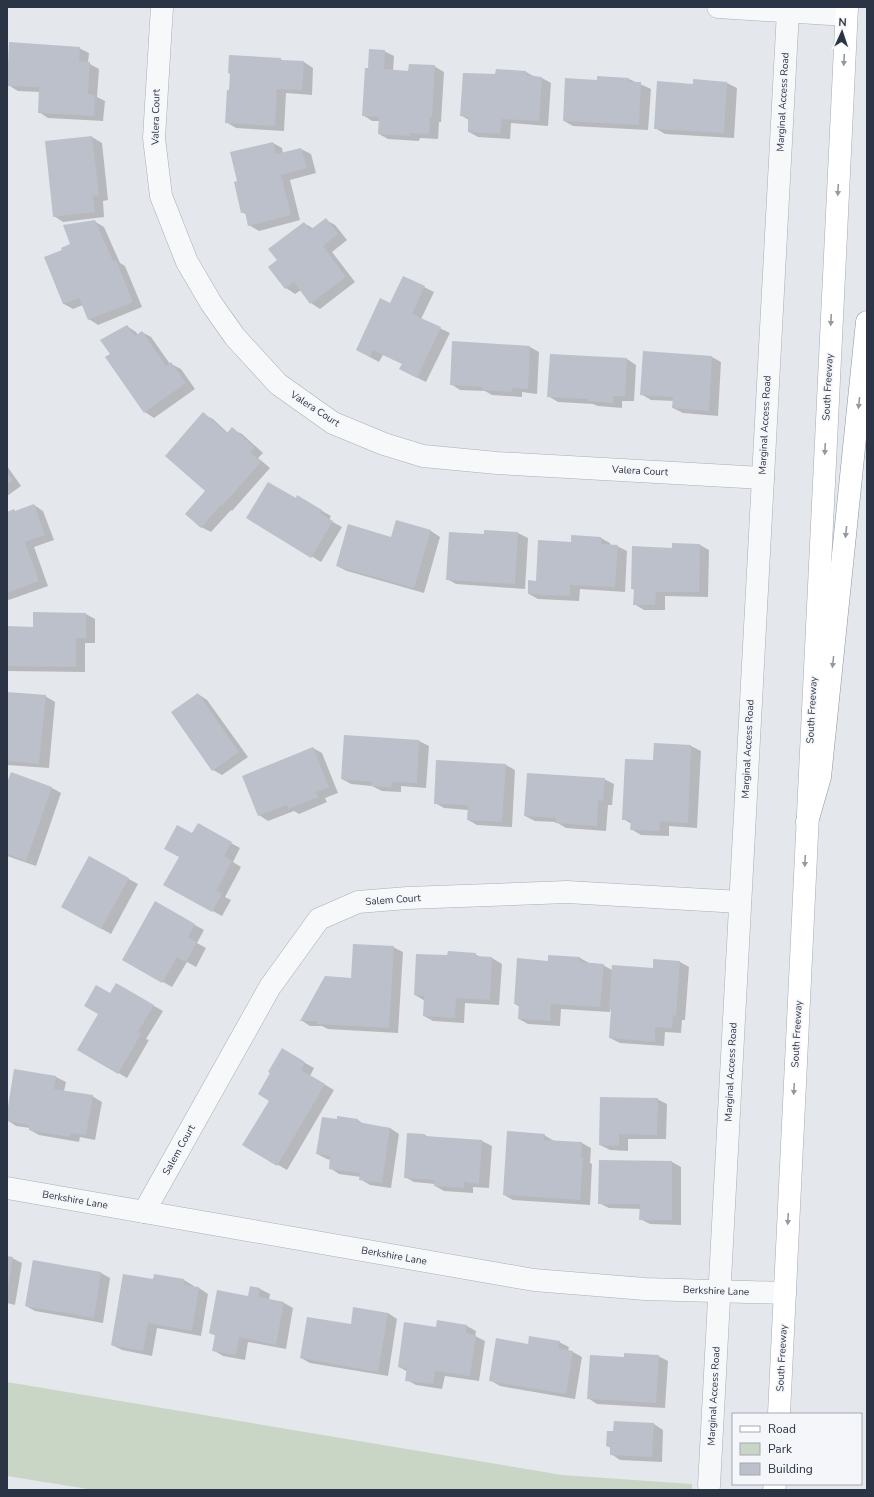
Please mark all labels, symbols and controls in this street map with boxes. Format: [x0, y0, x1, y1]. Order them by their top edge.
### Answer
north arrow [822, 12, 862, 52]
text: N [838, 15, 847, 30]
street label: Marginal Access Road [773, 52, 793, 152]
one-way arrow [841, 54, 847, 67]
street label: Valera Court [148, 88, 163, 146]
one-way arrow [834, 184, 841, 196]
one-way arrow [828, 314, 835, 326]
street label: South Freeway [819, 352, 837, 421]
street label: Marginal Access Road [755, 375, 775, 475]
street label: Valera Court [287, 387, 343, 430]
one-way arrow [856, 397, 863, 409]
one-way arrow [822, 443, 828, 456]
street label: Valera Court [611, 462, 669, 479]
one-way arrow [843, 526, 850, 538]
one-way arrow [829, 656, 836, 668]
street label: South Freeway [803, 675, 821, 744]
street label: Marginal Access Road [738, 699, 758, 799]
one-way arrow [802, 855, 808, 868]
street label: Salem Court [365, 891, 422, 909]
street label: South Freeway [788, 999, 806, 1068]
street label: Marginal Access Road [721, 1022, 741, 1122]
one-way arrow [791, 1083, 798, 1095]
street label: Salem Court [159, 1122, 199, 1178]
street label: Berkshire Lane [41, 1187, 109, 1213]
one-way arrow [785, 1213, 792, 1225]
street label: Berkshire Lane [360, 1243, 428, 1269]
street label: Berkshire Lane [683, 1283, 749, 1299]
street label: South Freeway [773, 1323, 791, 1392]
street label: Marginal Access Road [704, 1346, 724, 1446]
legend [732, 1413, 862, 1485]
text: Road [768, 1421, 796, 1437]
text: Park [768, 1441, 793, 1457]
text: Building [768, 1461, 813, 1477]

